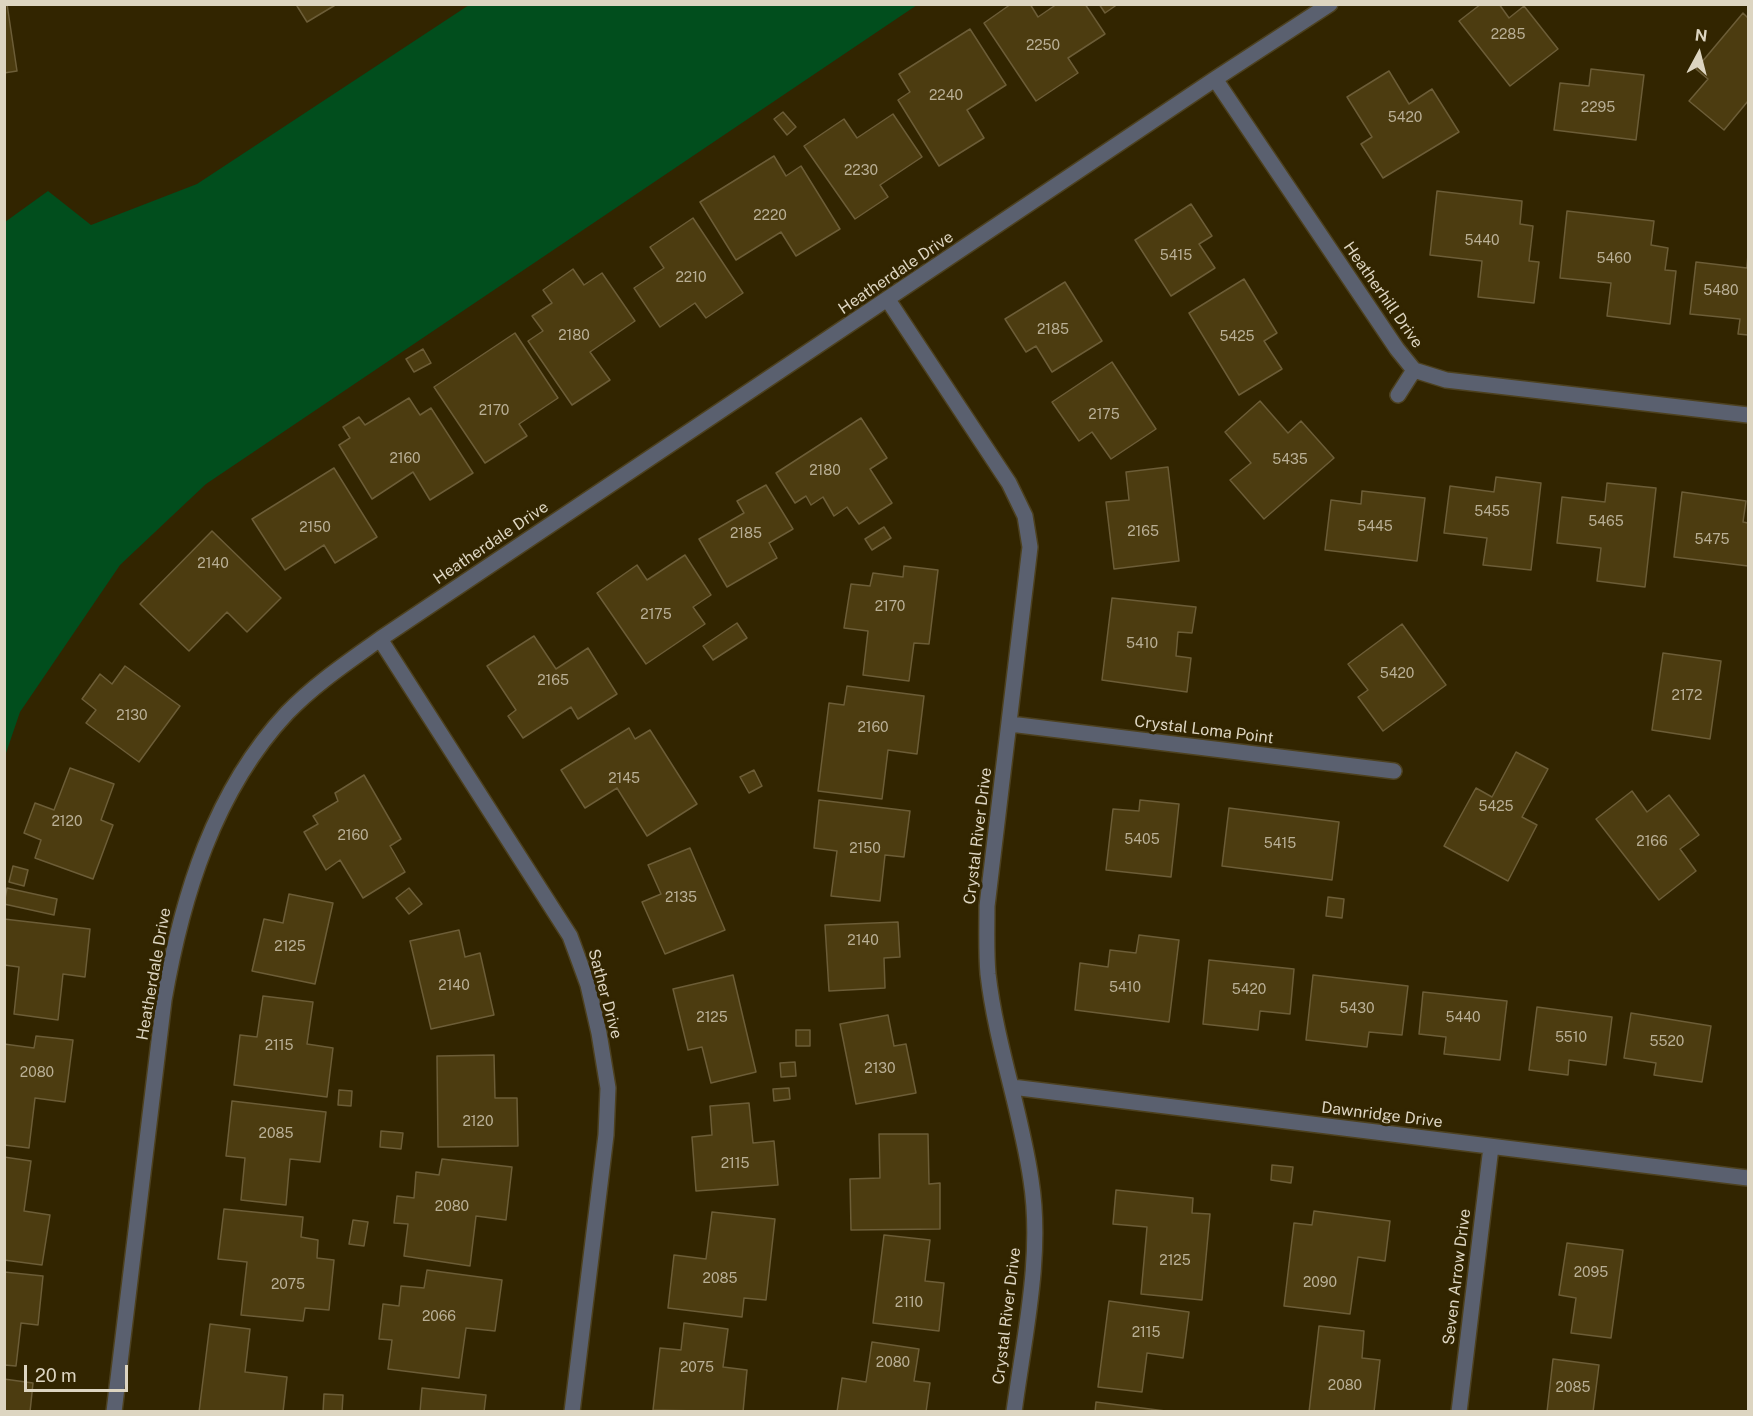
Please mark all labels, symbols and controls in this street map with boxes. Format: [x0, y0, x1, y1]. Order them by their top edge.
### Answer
north arrow [1669, 24, 1729, 84]
text: N [1694, 25, 1709, 46]
house number: 2285 [1491, 27, 1525, 43]
house number: 2250 [1026, 38, 1060, 54]
house number: 2240 [929, 88, 963, 104]
house number: 2295 [1581, 100, 1615, 116]
house number: 5420 [1388, 110, 1422, 126]
house number: 2230 [844, 163, 878, 179]
house number: 2220 [753, 208, 787, 224]
street label: Heatherdale Drive [835, 227, 957, 319]
house number: 5440 [1464, 233, 1500, 249]
street label: Heatherhill Drive [1339, 238, 1427, 352]
house number: 5415 [1160, 248, 1192, 264]
house number: 5460 [1597, 251, 1631, 267]
house number: 2210 [676, 270, 706, 286]
house number: 5480 [1703, 283, 1739, 299]
house number: 2185 [1037, 322, 1069, 338]
house number: 2180 [558, 328, 590, 344]
house number: 5425 [1219, 329, 1255, 345]
house number: 2170 [479, 403, 509, 419]
house number: 2175 [1088, 407, 1120, 423]
house number: 2160 [389, 451, 421, 467]
house number: 5435 [1272, 452, 1308, 468]
house number: 2180 [809, 463, 841, 479]
street label: Heatherdale Drive [430, 497, 552, 589]
house number: 5455 [1474, 504, 1510, 520]
house number: 5465 [1588, 514, 1624, 530]
house number: 5445 [1357, 519, 1393, 535]
house number: 2150 [299, 520, 331, 536]
house number: 2165 [1127, 524, 1159, 540]
house number: 2185 [730, 526, 762, 542]
house number: 5475 [1694, 532, 1730, 548]
house number: 2140 [197, 556, 229, 572]
house number: 2170 [875, 599, 905, 615]
house number: 2175 [640, 607, 672, 623]
house number: 5410 [1126, 636, 1158, 652]
house number: 5420 [1380, 666, 1414, 682]
house number: 2165 [537, 673, 569, 689]
house number: 2172 [1672, 688, 1702, 704]
house number: 2130 [116, 708, 148, 724]
street label: Crystal Loma Point [1133, 712, 1275, 748]
house number: 2160 [857, 720, 889, 736]
street label: Crystal River Drive [960, 767, 996, 905]
house number: 2145 [608, 771, 640, 787]
house number: 5425 [1478, 799, 1514, 815]
house number: 2120 [52, 814, 82, 830]
house number: 2160 [337, 828, 369, 844]
house number: 5405 [1124, 832, 1160, 848]
house number: 2166 [1636, 834, 1668, 850]
house number: 5415 [1264, 836, 1296, 852]
house number: 2150 [849, 841, 881, 857]
house number: 2135 [665, 890, 697, 906]
street label: Heatherdale Drive [133, 906, 175, 1042]
house number: 2140 [847, 933, 879, 949]
house number: 2125 [274, 939, 306, 955]
street label: Sather Drive [584, 947, 626, 1041]
house number: 2140 [438, 978, 470, 994]
house number: 5410 [1109, 980, 1141, 996]
house number: 5420 [1232, 982, 1266, 998]
house number: 5430 [1339, 1001, 1375, 1017]
house number: 2125 [696, 1010, 728, 1026]
house number: 5440 [1445, 1010, 1481, 1026]
house number: 5510 [1555, 1030, 1587, 1046]
house number: 5520 [1650, 1034, 1684, 1050]
house number: 2115 [265, 1038, 293, 1054]
house number: 2130 [864, 1061, 896, 1077]
house number: 2080 [20, 1065, 54, 1081]
street label: Dawnridge Drive [1320, 1098, 1444, 1132]
house number: 2120 [463, 1114, 493, 1130]
house number: 2085 [259, 1126, 293, 1142]
house number: 2115 [721, 1156, 749, 1172]
house number: 2080 [435, 1199, 469, 1215]
street label: Seven Arrow Drive [1439, 1208, 1475, 1346]
street label: Crystal River Drive [989, 1247, 1025, 1385]
house number: 2125 [1159, 1253, 1191, 1269]
house number: 2095 [1574, 1265, 1608, 1281]
house number: 2085 [703, 1271, 737, 1287]
house number: 2090 [1303, 1275, 1337, 1291]
house number: 2075 [271, 1277, 305, 1293]
house number: 2110 [895, 1295, 923, 1311]
house number: 2066 [422, 1309, 456, 1325]
house number: 2115 [1132, 1325, 1160, 1341]
scale bar [27, 1353, 130, 1391]
house number: 2080 [876, 1355, 910, 1371]
house number: 2075 [680, 1360, 714, 1376]
text: 20 m [35, 1365, 77, 1386]
house number: 2080 [1328, 1378, 1362, 1394]
house number: 2085 [1556, 1380, 1590, 1396]

